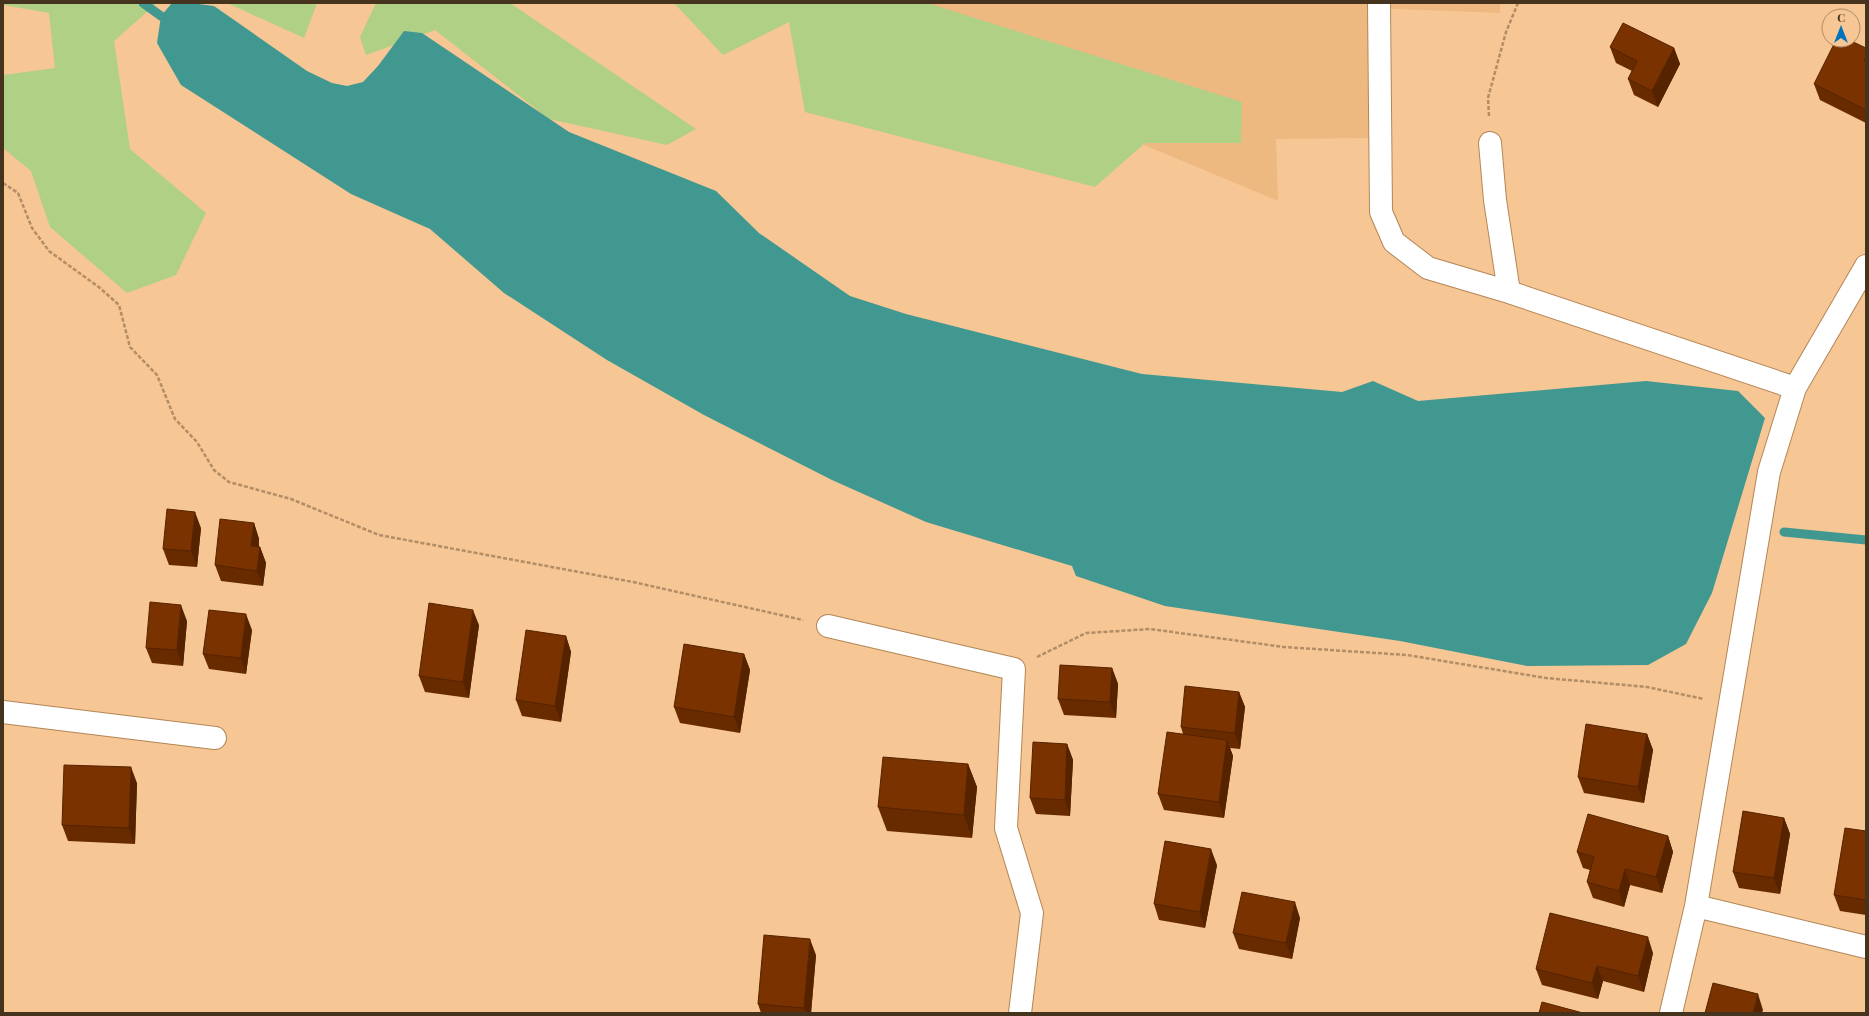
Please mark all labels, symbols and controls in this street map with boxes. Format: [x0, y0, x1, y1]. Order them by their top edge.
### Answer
north arrow [1821, 8, 1861, 48]
text: С [1837, 10, 1845, 25]

